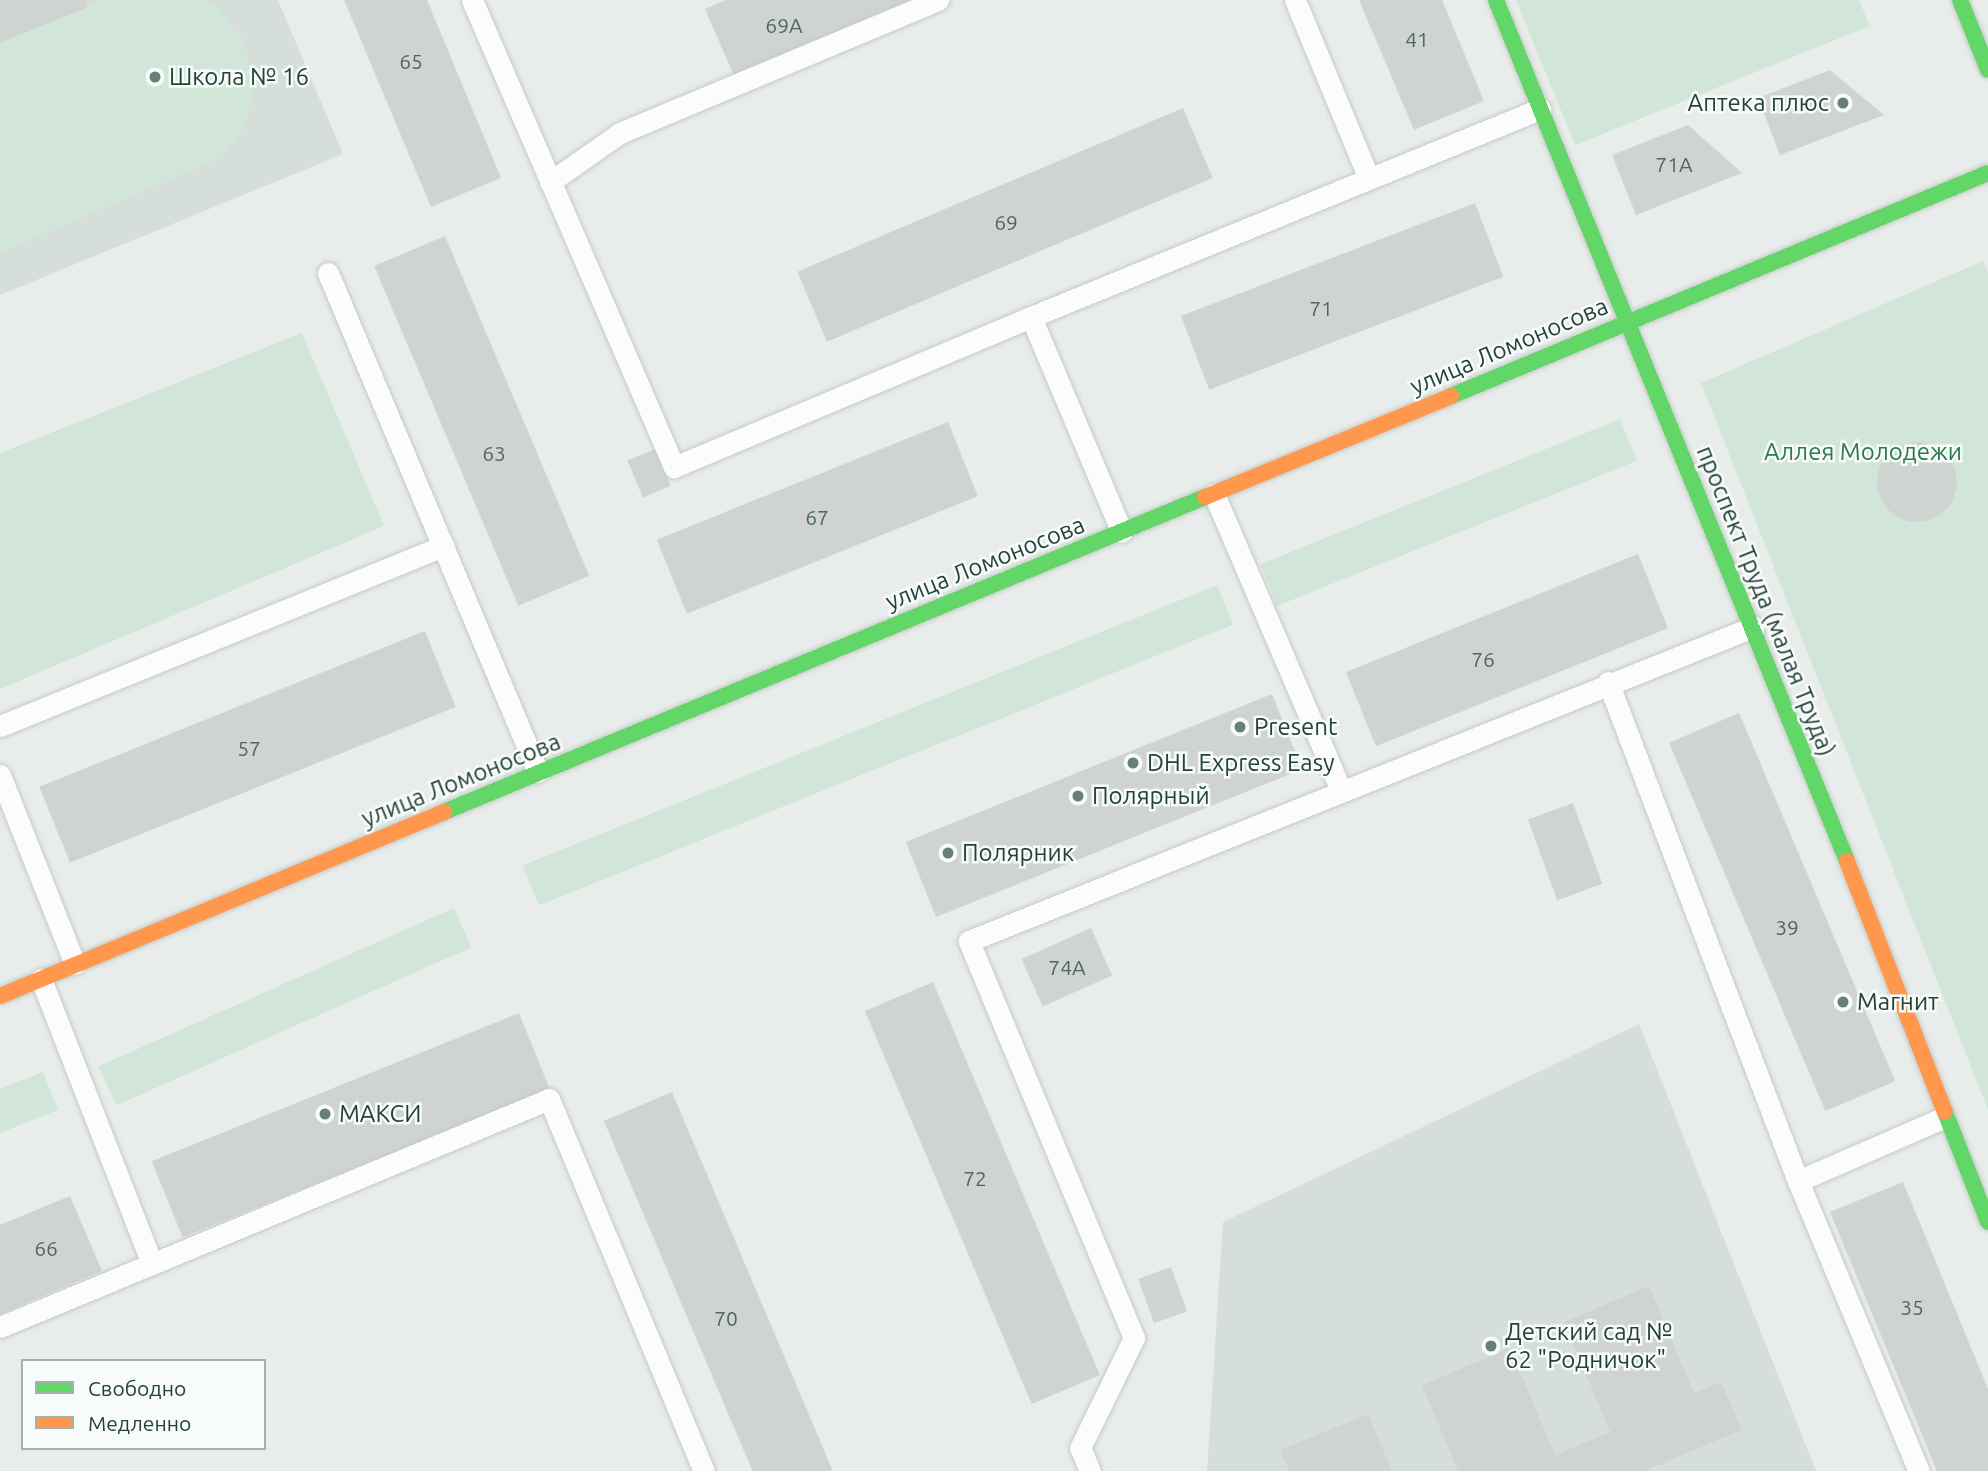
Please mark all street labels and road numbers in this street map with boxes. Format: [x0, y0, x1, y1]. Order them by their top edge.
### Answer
street label: улица Ломоносова [1406, 291, 1612, 401]
street label: проспект Труда (малая Труда) [1690, 442, 1842, 760]
street label: улица Ломоносова [881, 510, 1089, 616]
street label: улица Ломоносова [357, 727, 565, 833]

